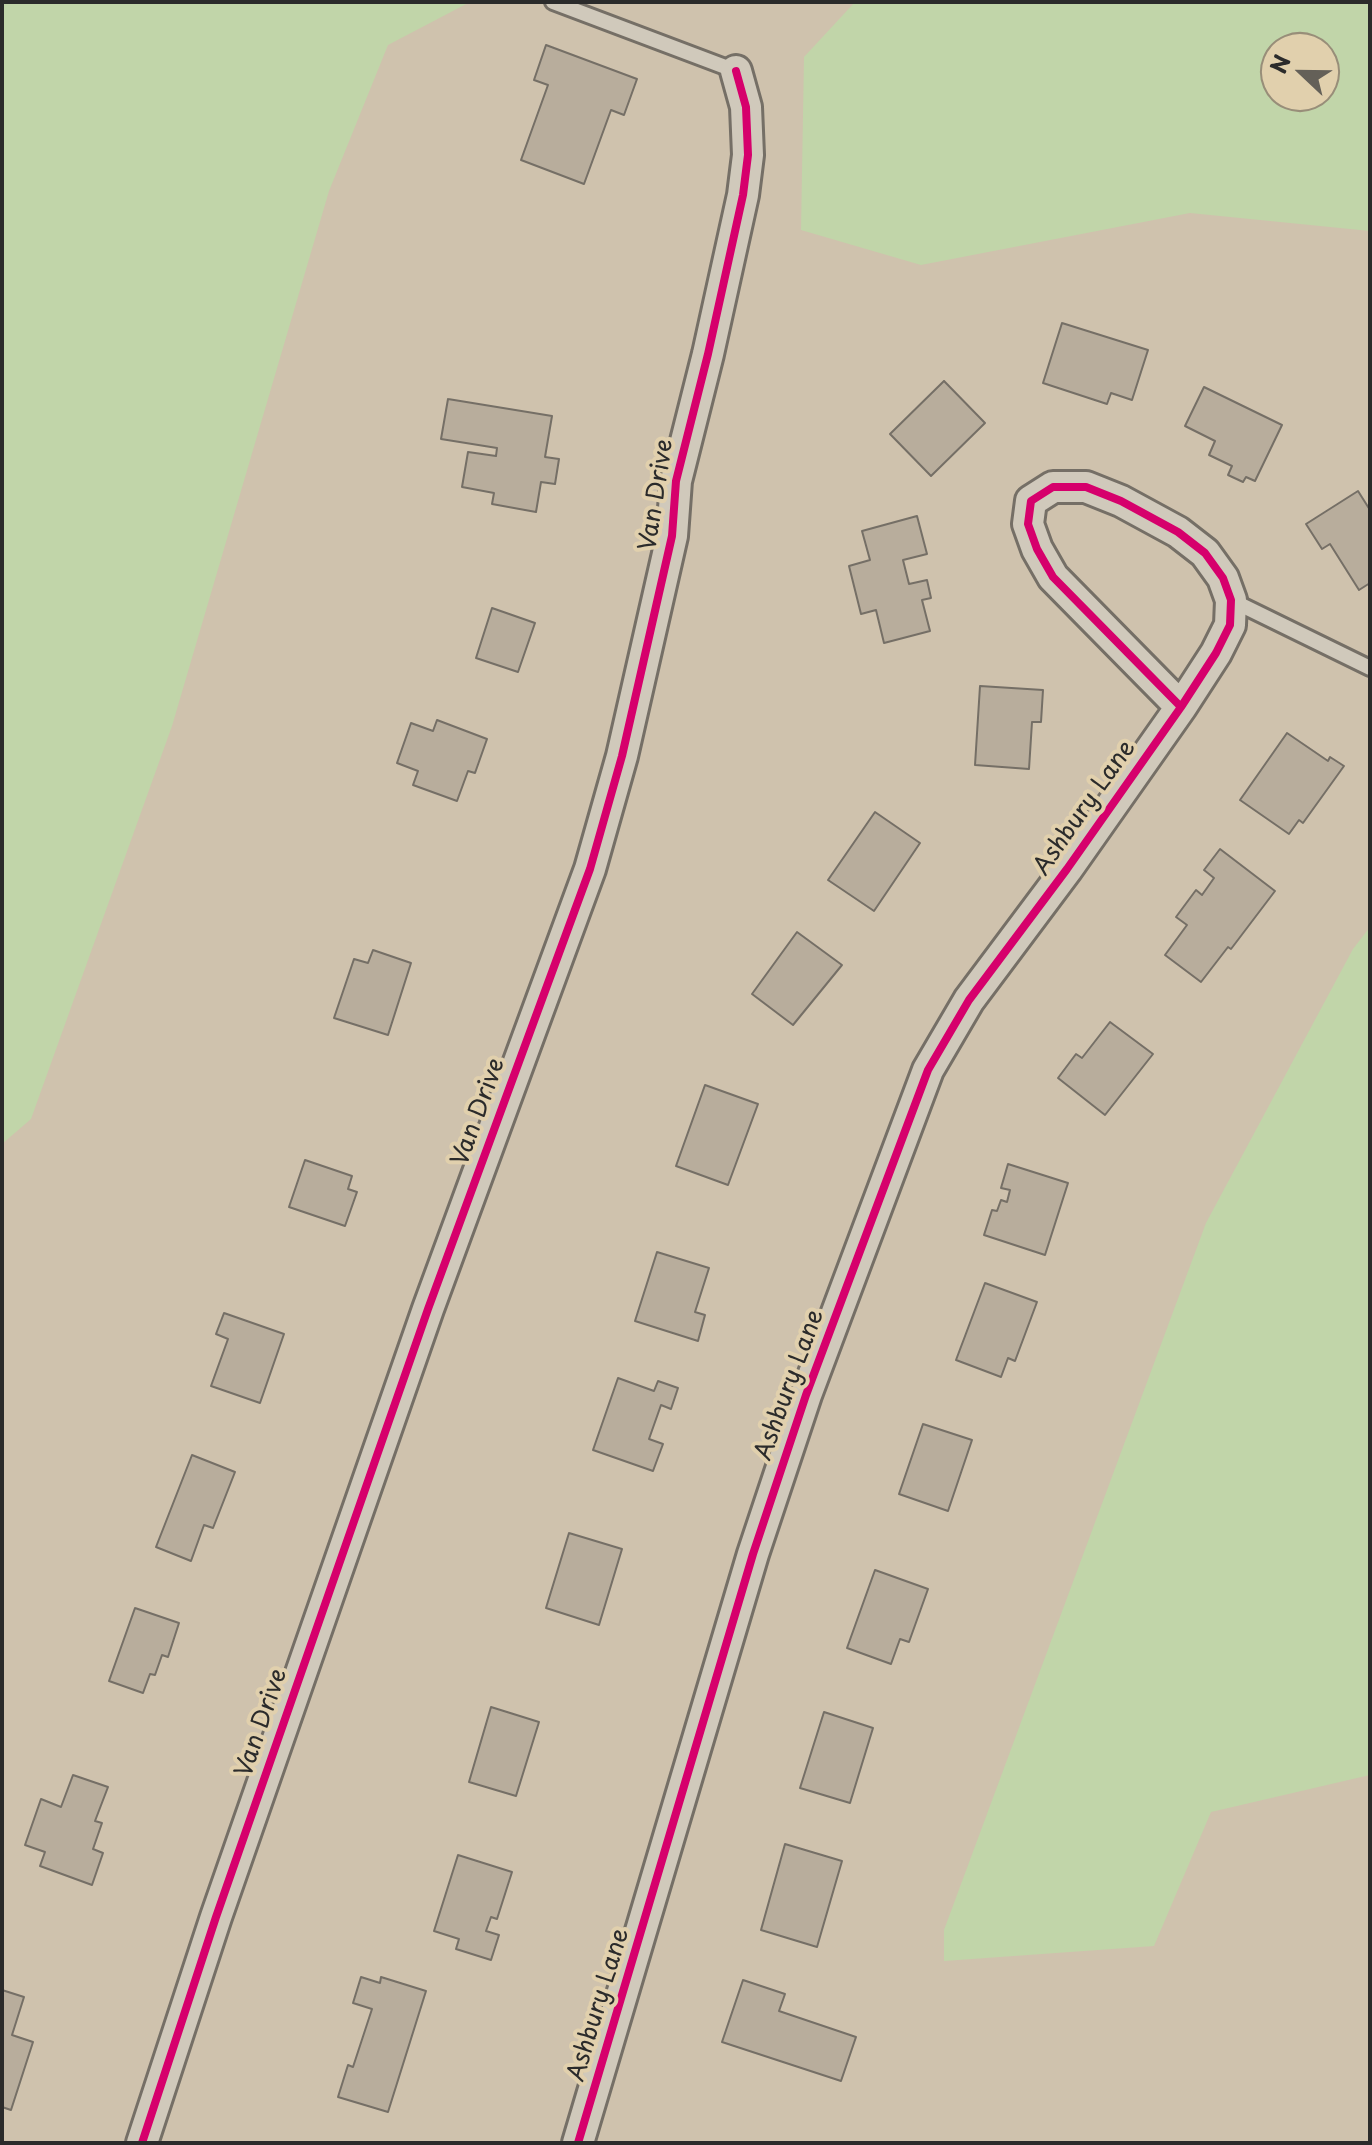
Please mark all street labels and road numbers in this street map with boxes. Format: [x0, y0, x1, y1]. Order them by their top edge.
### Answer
street label: Van Drive [634, 437, 680, 553]
street label: Ashbury Lane [1028, 735, 1142, 881]
street label: Van Drive [446, 1054, 512, 1170]
street label: Ashbury Lane [749, 1306, 831, 1464]
street label: Van Drive [230, 1665, 294, 1781]
street label: Ashbury Lane [562, 1925, 636, 2085]

